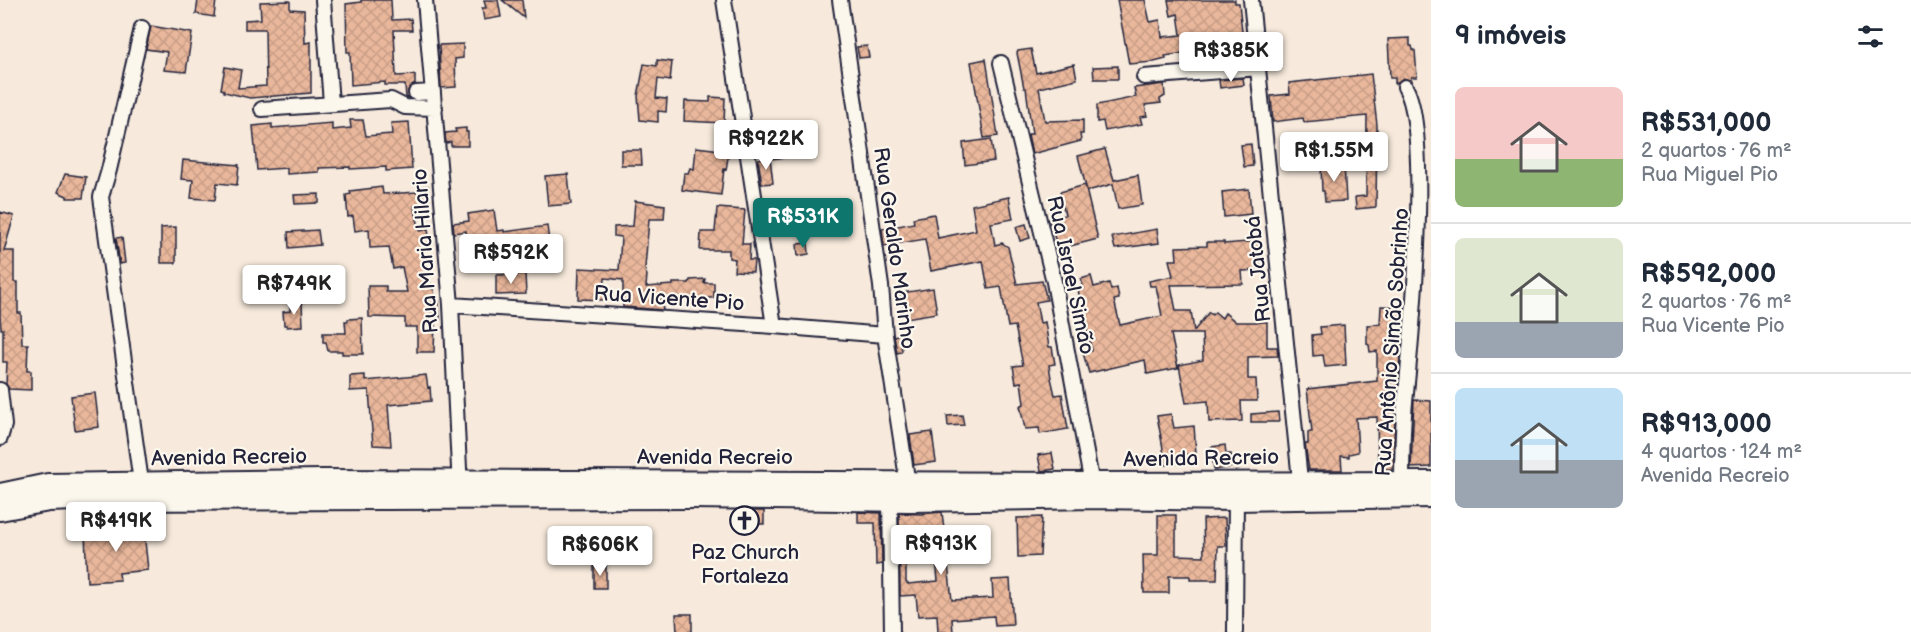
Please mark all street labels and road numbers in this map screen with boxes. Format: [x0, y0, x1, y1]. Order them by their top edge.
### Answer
street label: Rua Geraldo Marinho [868, 146, 921, 351]
street label: Rua Maria Hilario [407, 168, 444, 334]
street label: Rua Israel Simão [1042, 194, 1100, 357]
street label: Rua Antônio Simão Sobrinho [1371, 207, 1414, 477]
street label: Rua Jatobá [1240, 214, 1277, 323]
street label: Rua Vicente Pio [593, 281, 745, 316]
street label: Avenida Recreio [151, 444, 307, 471]
street label: Avenida Recreio [637, 445, 793, 470]
street label: Avenida Recreio [1123, 445, 1279, 472]

